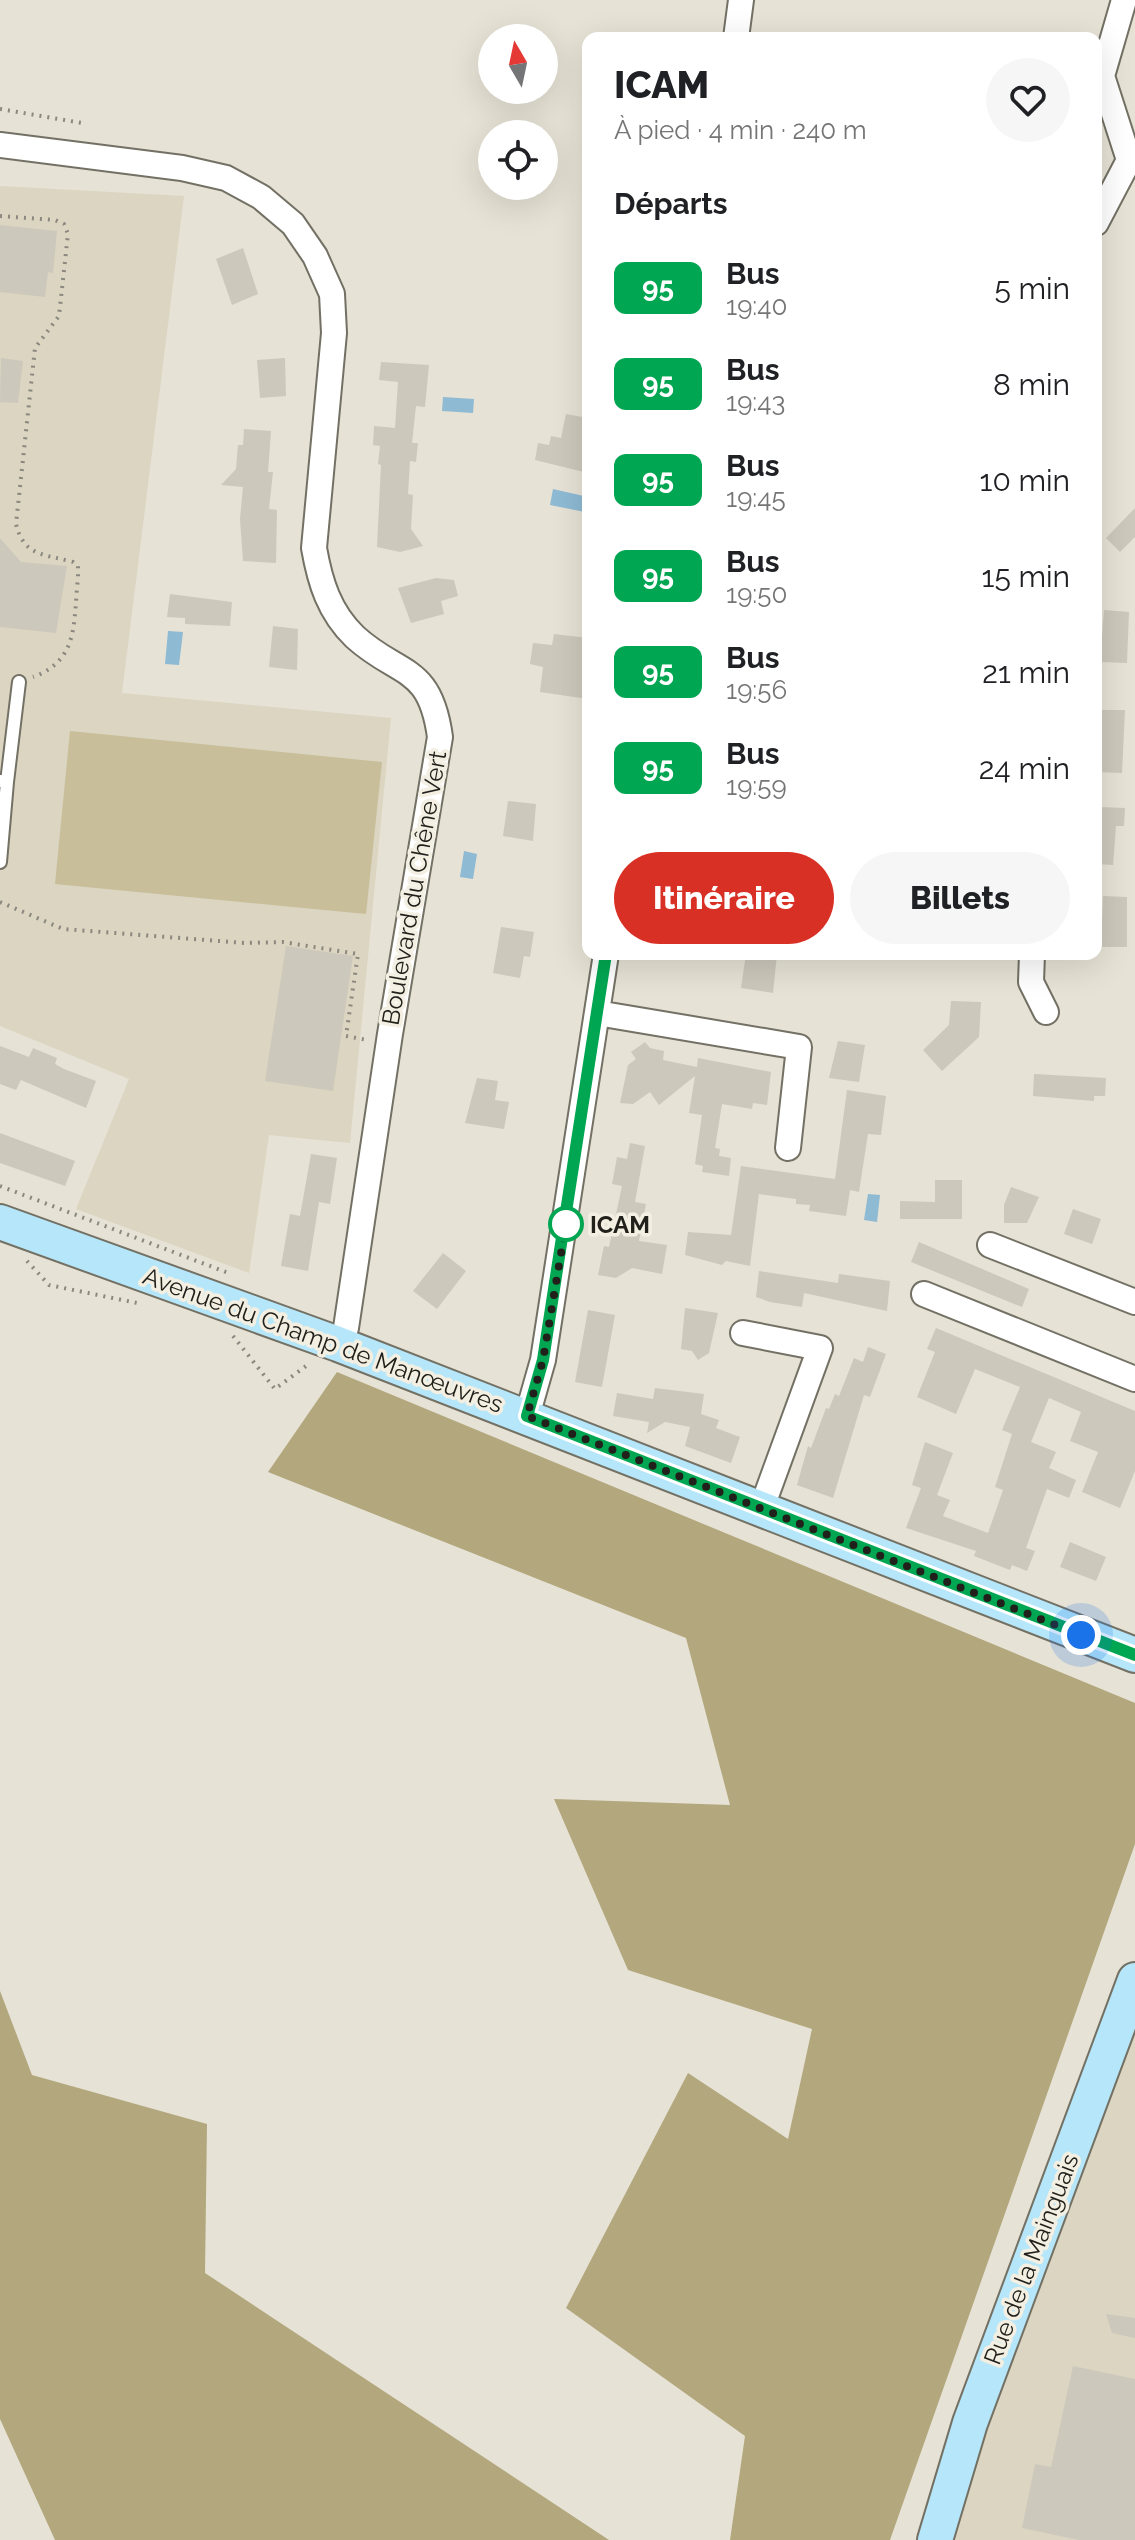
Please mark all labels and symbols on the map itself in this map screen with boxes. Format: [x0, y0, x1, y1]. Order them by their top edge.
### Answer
north arrow [478, 24, 558, 104]
street label: Boulevard du Chêne Vert [376, 749, 452, 1027]
marker: ICAM [549, 1207, 583, 1241]
place label: ICAM [590, 1210, 650, 1239]
street label: Avenue du Champ de Manœuvres [139, 1261, 507, 1419]
your location [1061, 1615, 1101, 1655]
street label: Rue de la Mainguais [977, 2150, 1085, 2368]

